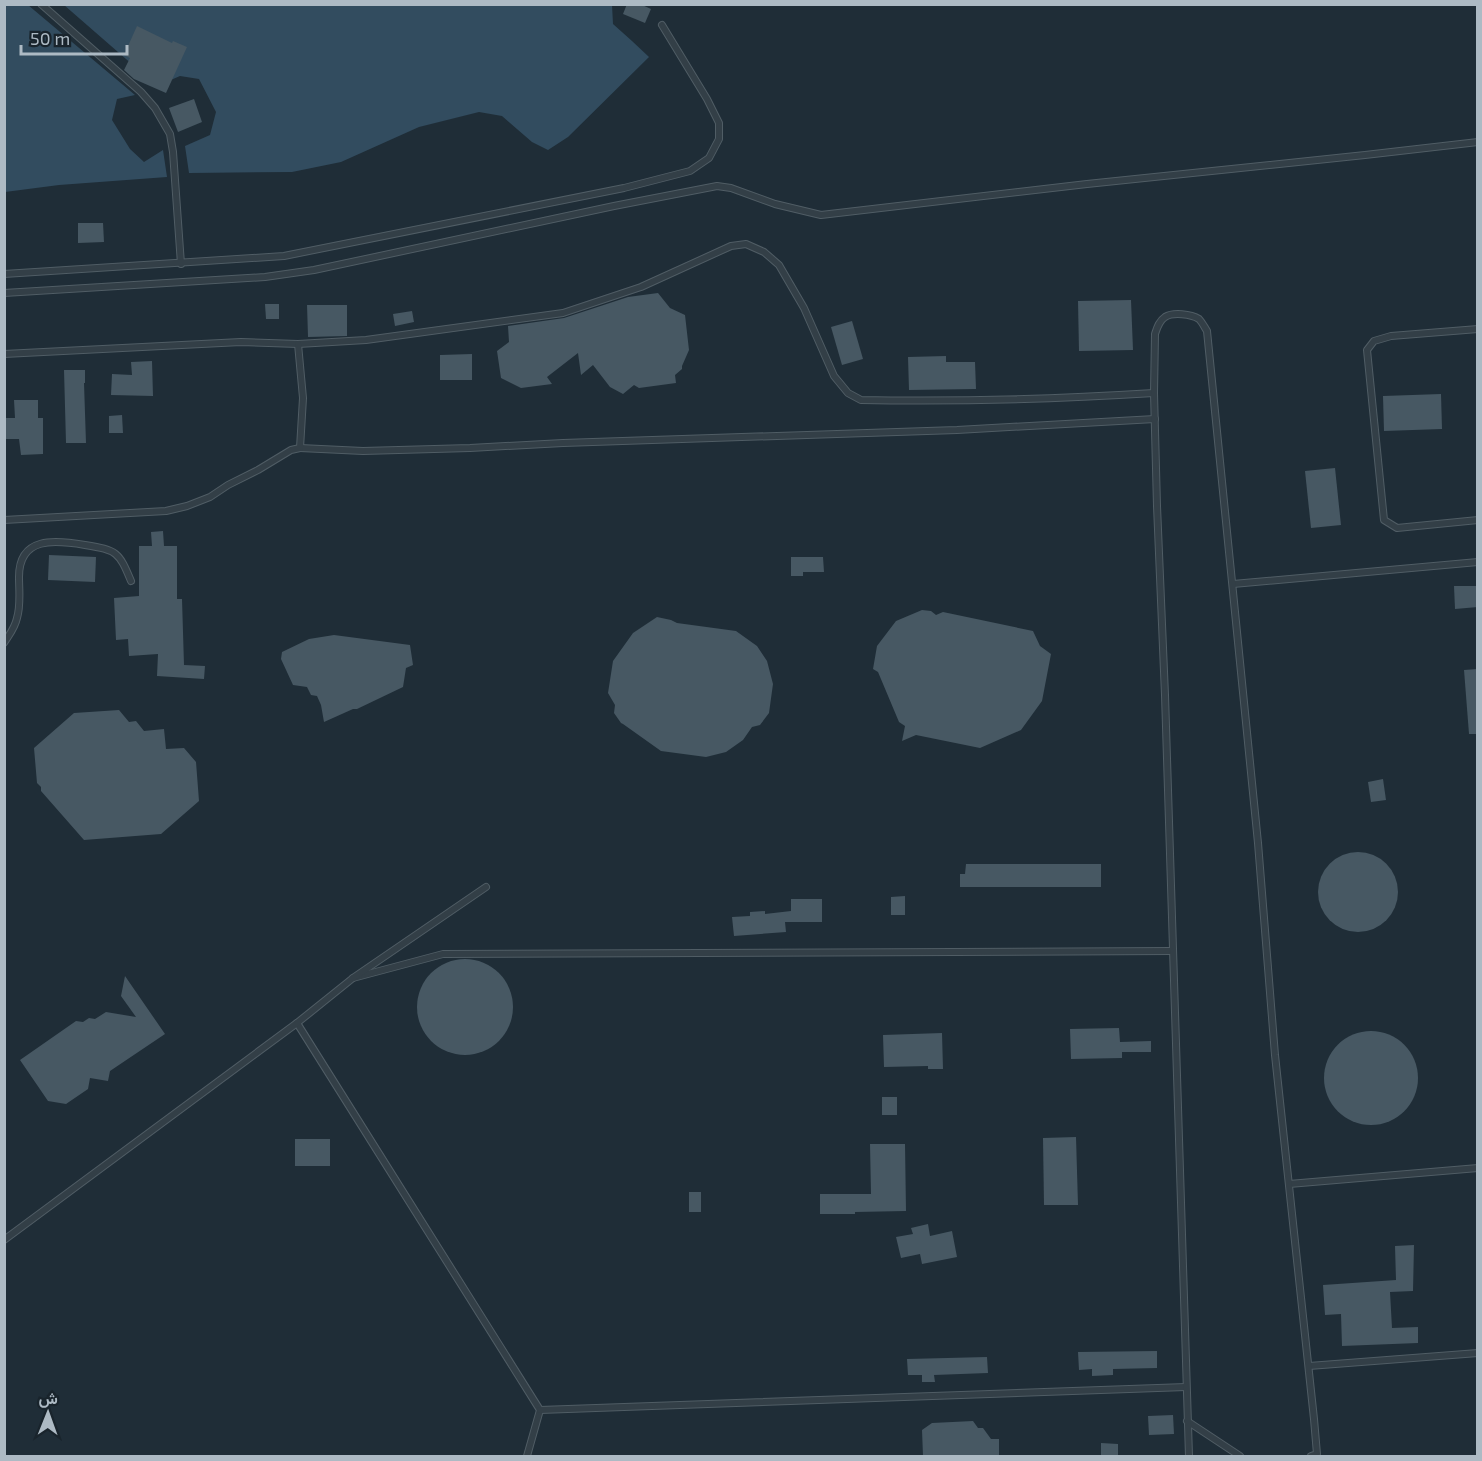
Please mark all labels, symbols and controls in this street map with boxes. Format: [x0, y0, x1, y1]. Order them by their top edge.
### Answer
scale bar [21, 18, 128, 56]
text: 50 m [30, 27, 70, 49]
north arrow [18, 1383, 78, 1443]
text: ش [38, 1388, 58, 1408]

